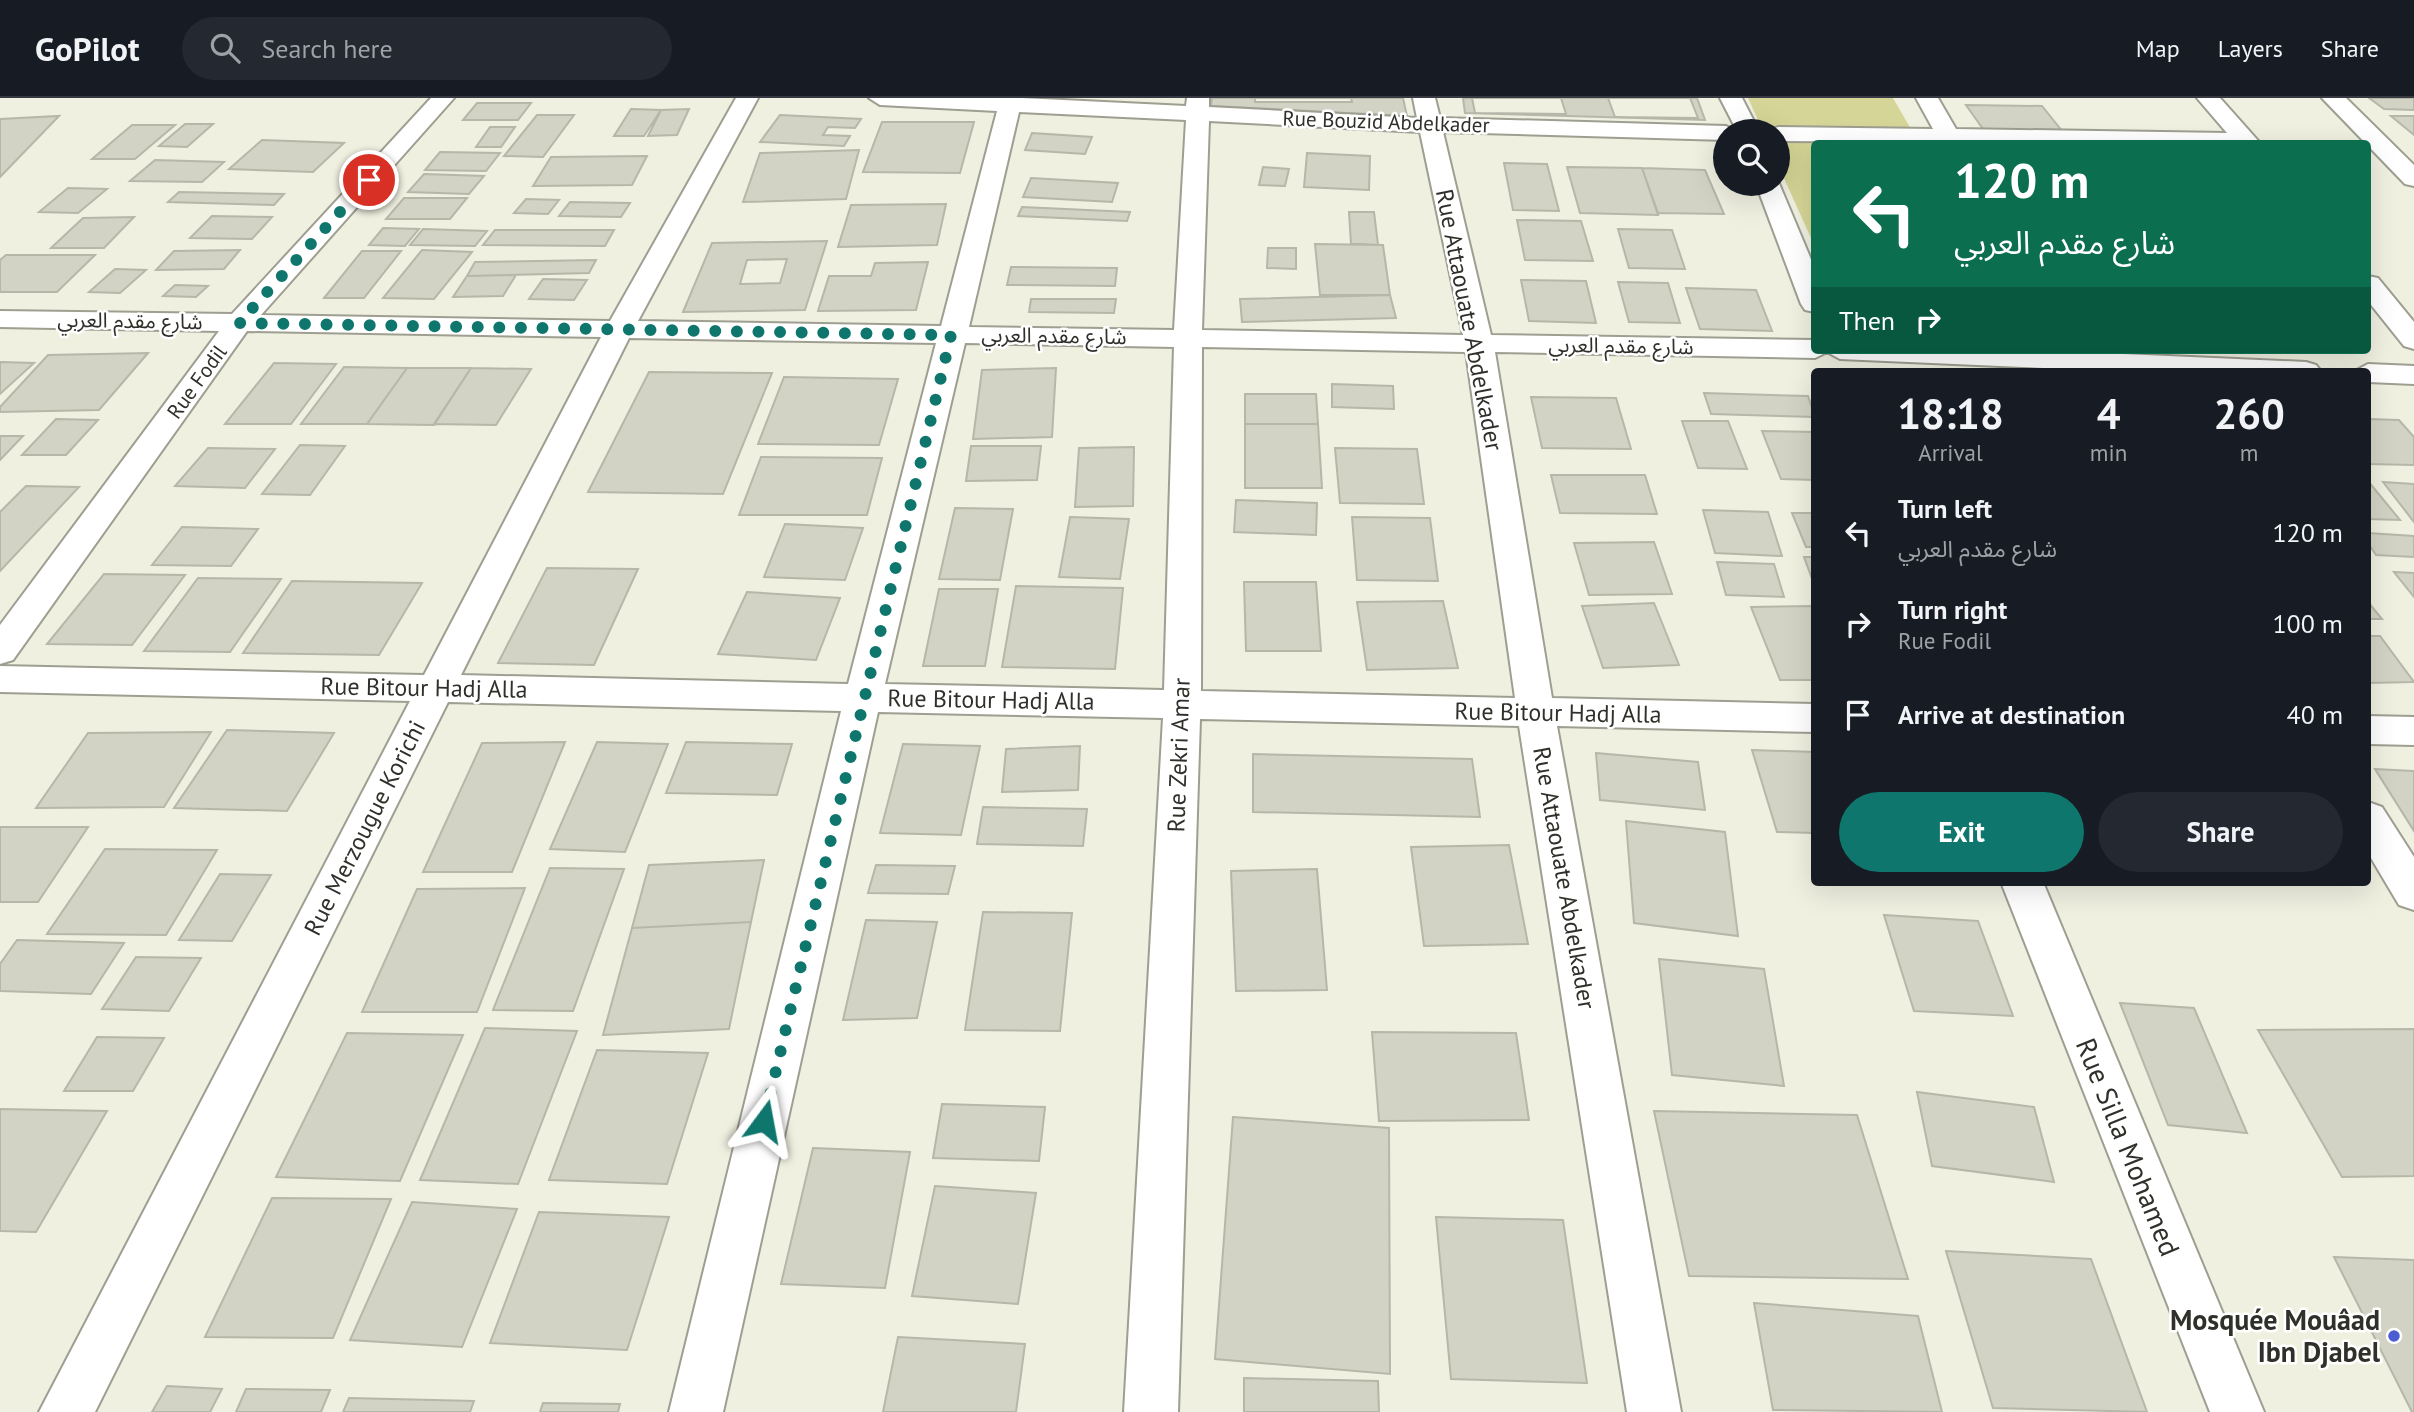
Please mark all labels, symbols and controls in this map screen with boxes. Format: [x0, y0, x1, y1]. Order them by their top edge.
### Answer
search box [182, 17, 672, 80]
text: GoPilot [35, 27, 140, 70]
icon: search [206, 29, 244, 67]
text: Search here [262, 32, 393, 65]
text: Map [2136, 33, 2180, 64]
text: Layers [2218, 33, 2283, 64]
text: Share [2321, 33, 2379, 64]
street label: Rue Bouzid Abdelkader [1282, 104, 1490, 139]
map controls [1713, 119, 1790, 196]
button: search [1713, 119, 1790, 196]
text: 120 m [1954, 148, 2089, 212]
pin [339, 150, 399, 210]
icon: arrive [350, 161, 388, 199]
icon: left [1839, 168, 1930, 259]
street label: Rue Attaouate Abdelkader [1429, 186, 1510, 453]
text: شارع مقدم العربي [1954, 221, 2175, 263]
icon: right [1909, 301, 1947, 339]
text: Then [1839, 304, 1895, 337]
street label: شارع مقدم العربي [57, 306, 203, 338]
street label: شارع مقدم العربي [981, 321, 1127, 353]
street label: شارع مقدم العربي [1548, 331, 1694, 363]
street label: Rue Fodil [161, 339, 233, 424]
text: 18:18 [1897, 386, 2004, 441]
text: 4 [2097, 386, 2120, 441]
text: 260 [2213, 386, 2285, 441]
text: Arrival [1918, 438, 1983, 467]
text: min [2090, 438, 2127, 467]
text: m [2240, 438, 2258, 467]
text: Turn left [1898, 492, 1992, 525]
icon: left [1839, 514, 1877, 552]
text: 120 m [2272, 516, 2343, 549]
text: شارع مقدم العربي [1898, 534, 2057, 563]
text: Turn right [1898, 593, 2007, 626]
icon: right [1839, 605, 1877, 643]
text: 100 m [2272, 607, 2343, 640]
text: Rue Fodil [1898, 626, 1991, 655]
street label: Rue Bitour Hadj Alla [320, 670, 528, 705]
street label: Rue Zekri Amar [1160, 677, 1197, 833]
street label: Rue Bitour Hadj Alla [887, 682, 1095, 717]
street label: Rue Bitour Hadj Alla [1454, 695, 1662, 730]
icon: arrive [1839, 696, 1877, 734]
text: Arrive at destination [1898, 698, 2125, 731]
text: 40 m [2287, 698, 2343, 731]
street label: Rue Merzougue Korichi [297, 715, 432, 940]
street label: Rue Attaouate Abdelkader [1526, 744, 1603, 1012]
button: Exit [1839, 792, 2084, 872]
button: Share [2098, 792, 2343, 872]
street label: Rue Silla Mohamed [2068, 1032, 2189, 1261]
position arrow [727, 1084, 801, 1158]
place label: Mosquée Mouâad Ibn Djabel [2170, 1301, 2381, 1370]
marker: Mosquée Mouâad Ibn Djabel [2386, 1328, 2402, 1344]

